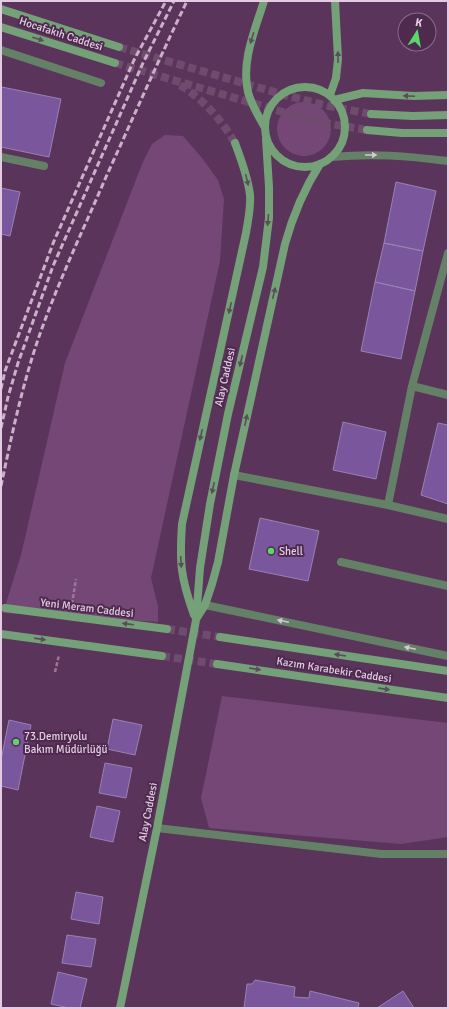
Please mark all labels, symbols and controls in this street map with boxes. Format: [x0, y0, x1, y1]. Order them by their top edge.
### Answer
north arrow [397, 12, 437, 52]
street label: Hocafakıh Caddesi [18, 14, 104, 54]
text: K [414, 16, 424, 30]
one-way arrow [249, 32, 255, 44]
one-way arrow [33, 36, 45, 42]
one-way arrow [335, 50, 341, 63]
one-way arrow [403, 92, 415, 99]
one-way arrow [365, 152, 378, 158]
one-way arrow [244, 174, 250, 186]
one-way arrow [265, 214, 272, 226]
one-way arrow [271, 287, 277, 299]
one-way arrow [226, 301, 232, 314]
street label: Alay Caddesi [212, 346, 238, 408]
one-way arrow [237, 355, 243, 367]
one-way arrow [244, 414, 250, 426]
one-way arrow [198, 428, 204, 441]
one-way arrow [209, 482, 215, 494]
place label: Shell [279, 545, 303, 558]
marker: Shell [266, 546, 276, 556]
one-way arrow [178, 556, 185, 568]
street label: Yeni Meram Caddesi [40, 596, 134, 620]
one-way arrow [276, 618, 289, 624]
one-way arrow [122, 621, 134, 628]
one-way arrow [34, 636, 46, 642]
one-way arrow [404, 644, 416, 650]
one-way arrow [334, 652, 346, 658]
street label: Kazım Karabekir Caddesi [276, 654, 392, 686]
one-way arrow [249, 666, 261, 672]
one-way arrow [378, 686, 390, 692]
place label: 73.Demiryolu Bakım Müdürlüğü [24, 730, 108, 756]
marker: 73.Demiryolu Bakım Müdürlüğü [11, 737, 21, 747]
street label: Alay Caddesi [136, 781, 160, 843]

